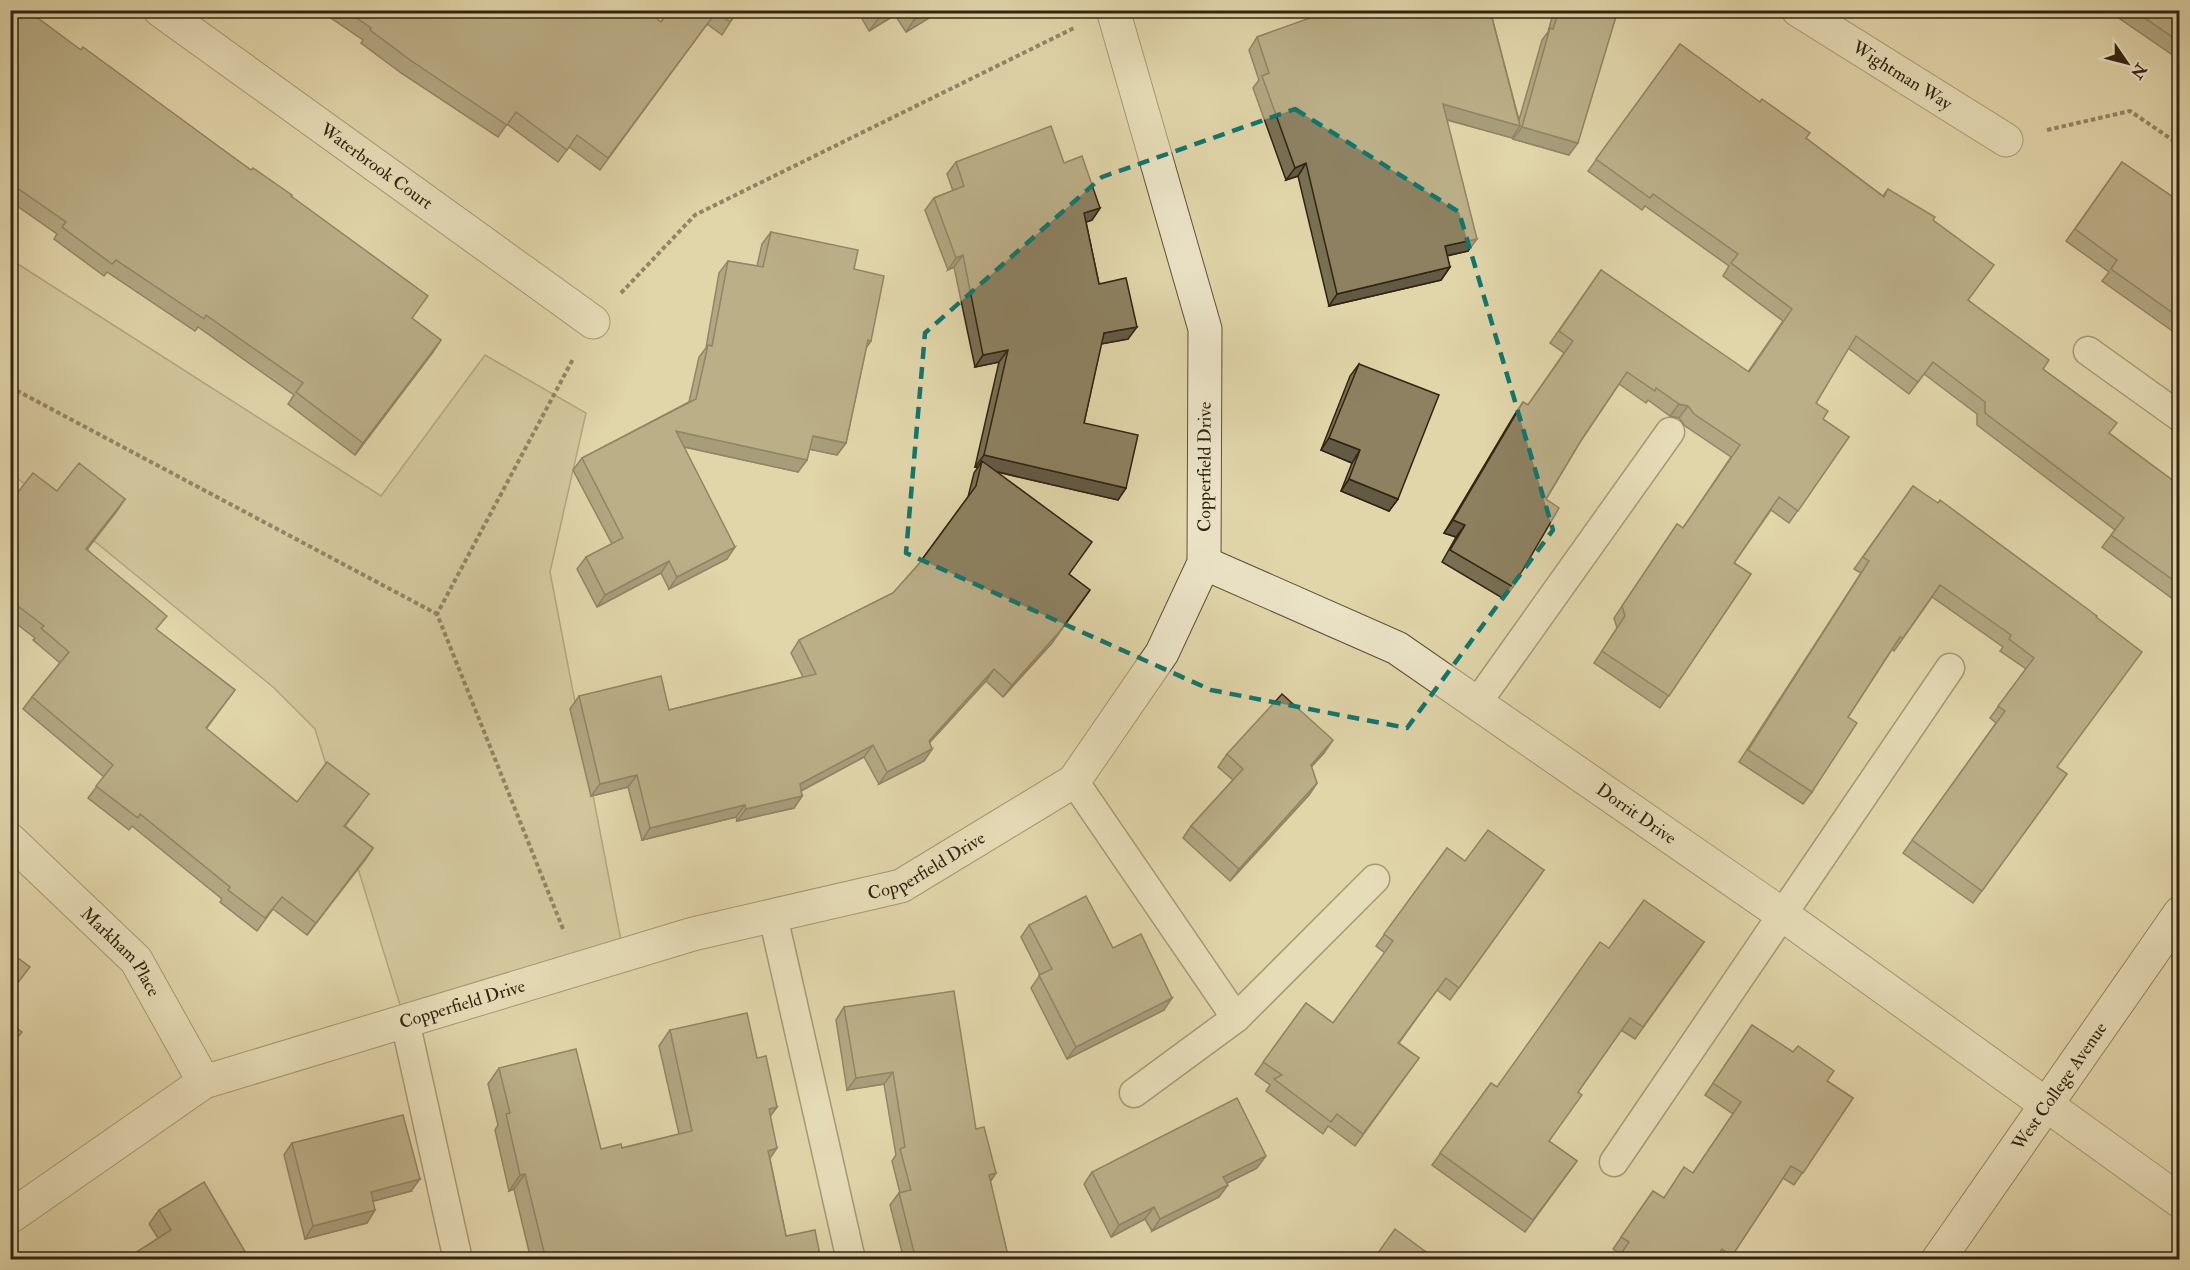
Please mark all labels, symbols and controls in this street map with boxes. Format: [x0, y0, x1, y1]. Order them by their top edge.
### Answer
north arrow [2097, 33, 2157, 93]
street label: Wightman Way [1847, 35, 1957, 116]
text: N [2126, 59, 2151, 83]
street label: Waterbrook Court [315, 118, 437, 215]
street label: Copperfield Drive [1193, 401, 1217, 532]
street label: Dorrit Drive [1592, 778, 1681, 850]
street label: Copperfield Drive [866, 826, 990, 905]
street label: Markham Place [76, 902, 165, 1001]
street label: Copperfield Drive [397, 974, 528, 1034]
street label: West College Avenue [2007, 1018, 2113, 1156]

